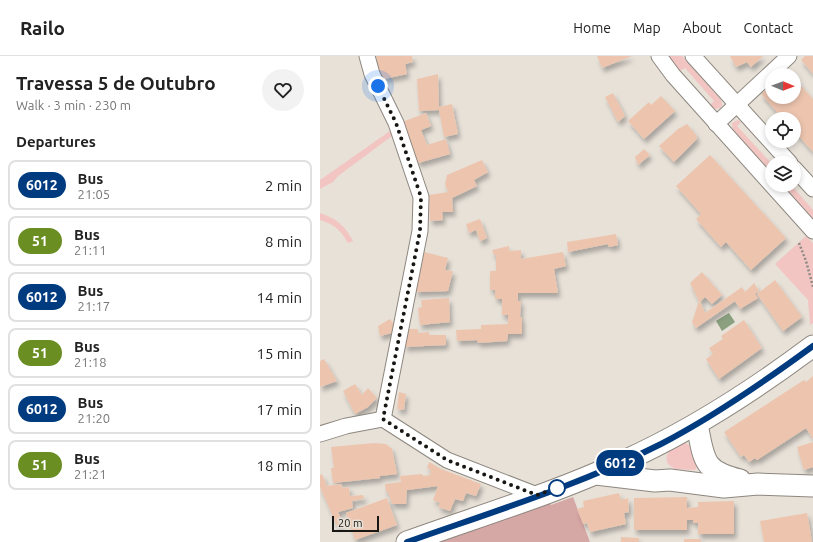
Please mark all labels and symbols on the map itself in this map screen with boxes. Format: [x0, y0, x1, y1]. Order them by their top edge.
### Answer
north arrow [765, 68, 801, 104]
your location [368, 76, 388, 96]
line badge: 6012 [592, 450, 648, 476]
unlabelled marker [548, 479, 566, 497]
scale bar [332, 514, 379, 533]

